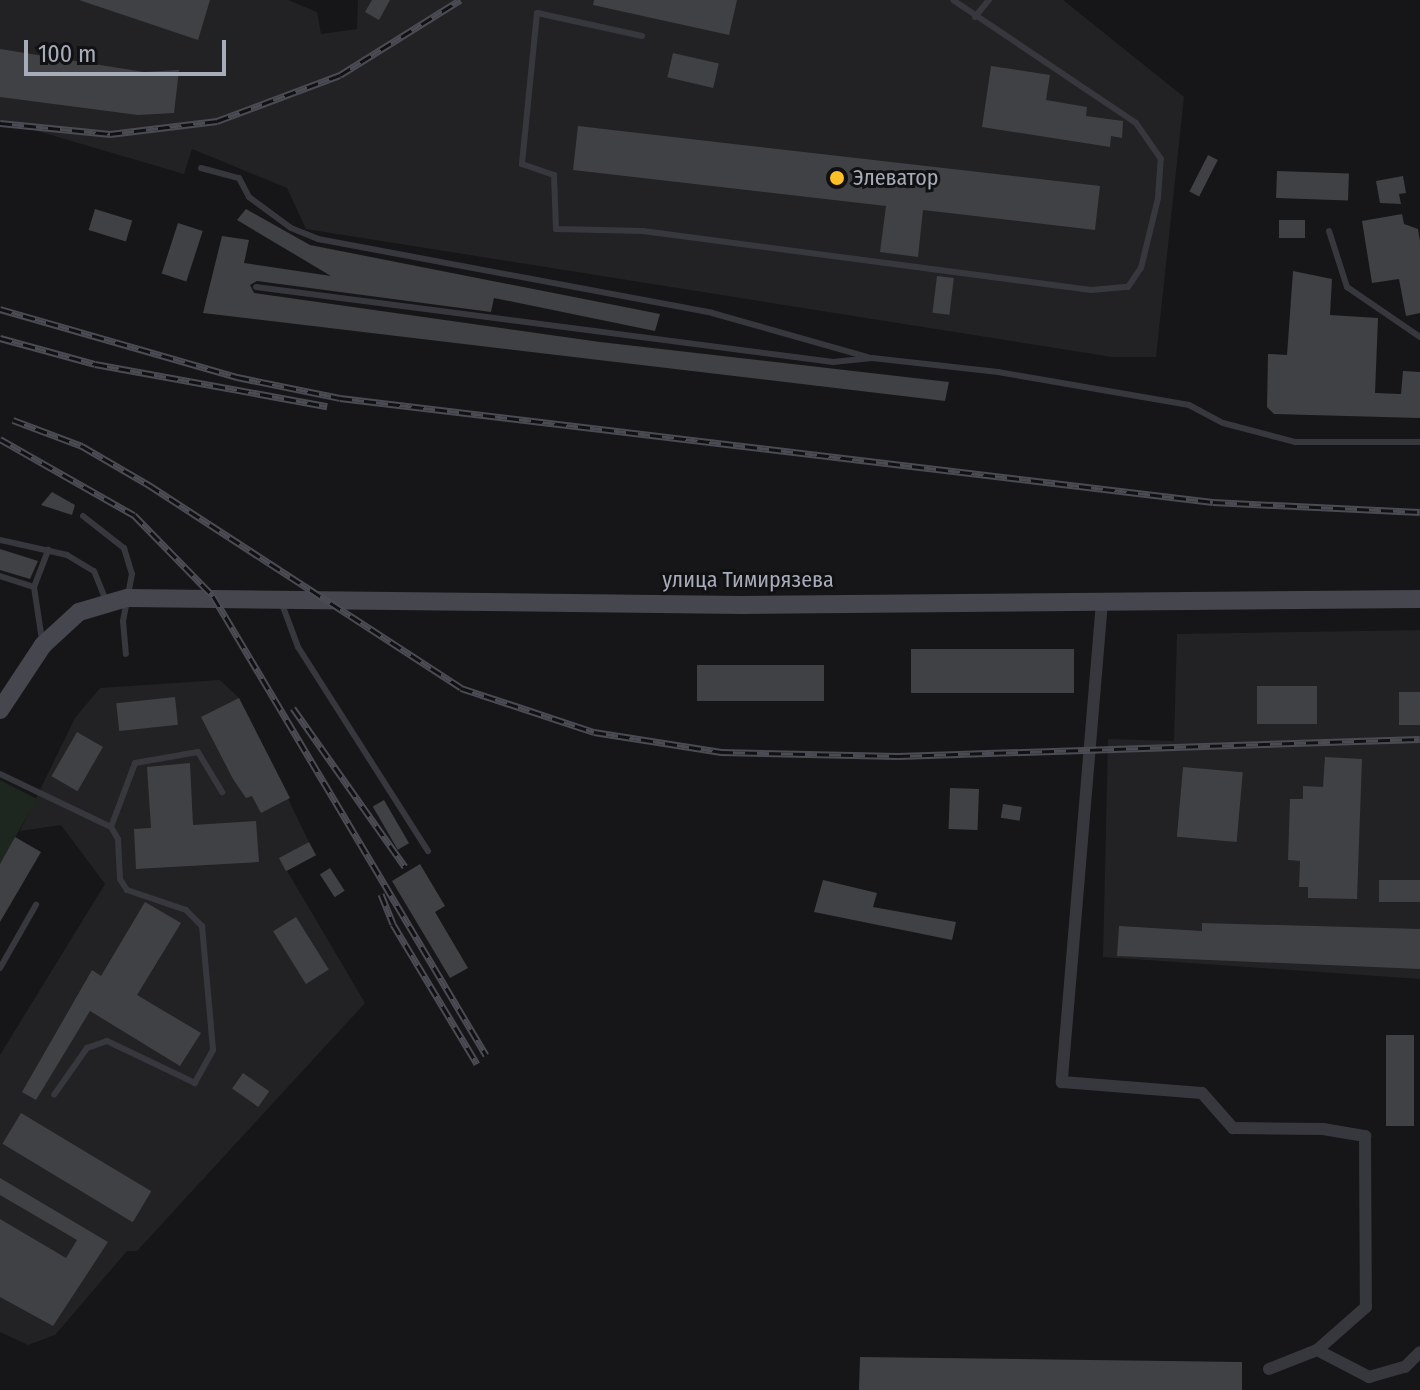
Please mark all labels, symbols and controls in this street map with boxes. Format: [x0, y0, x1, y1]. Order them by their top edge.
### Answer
scale bar [28, 24, 230, 74]
text: 100 m [38, 40, 96, 68]
place label: Элеватор [853, 165, 938, 191]
marker: Элеватор [828, 169, 846, 187]
street label: улица Тимирязева [662, 567, 834, 593]

